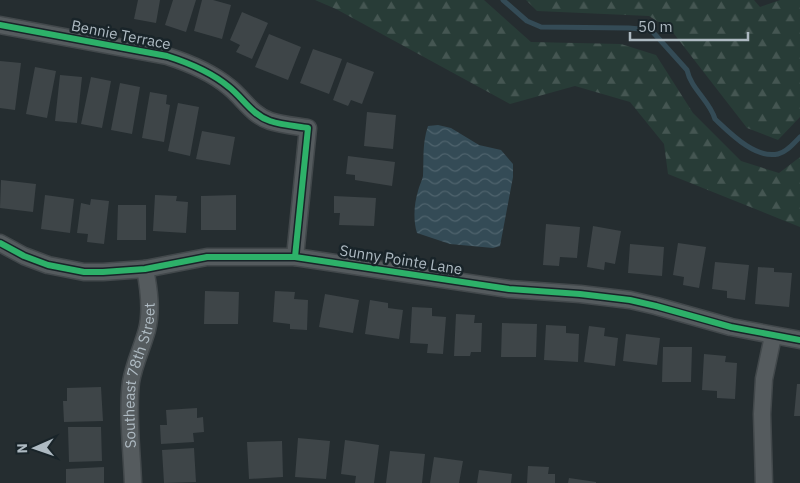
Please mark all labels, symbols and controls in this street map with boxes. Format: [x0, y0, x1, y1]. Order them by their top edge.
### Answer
scale bar [630, 10, 748, 42]
street label: Bennie Terrace [70, 16, 173, 53]
text: 50 m [638, 17, 673, 36]
street label: Sunny Pointe Lane [338, 240, 464, 279]
street label: Southeast 78th Street [119, 302, 159, 449]
north arrow [10, 423, 60, 473]
text: N [13, 443, 31, 454]

